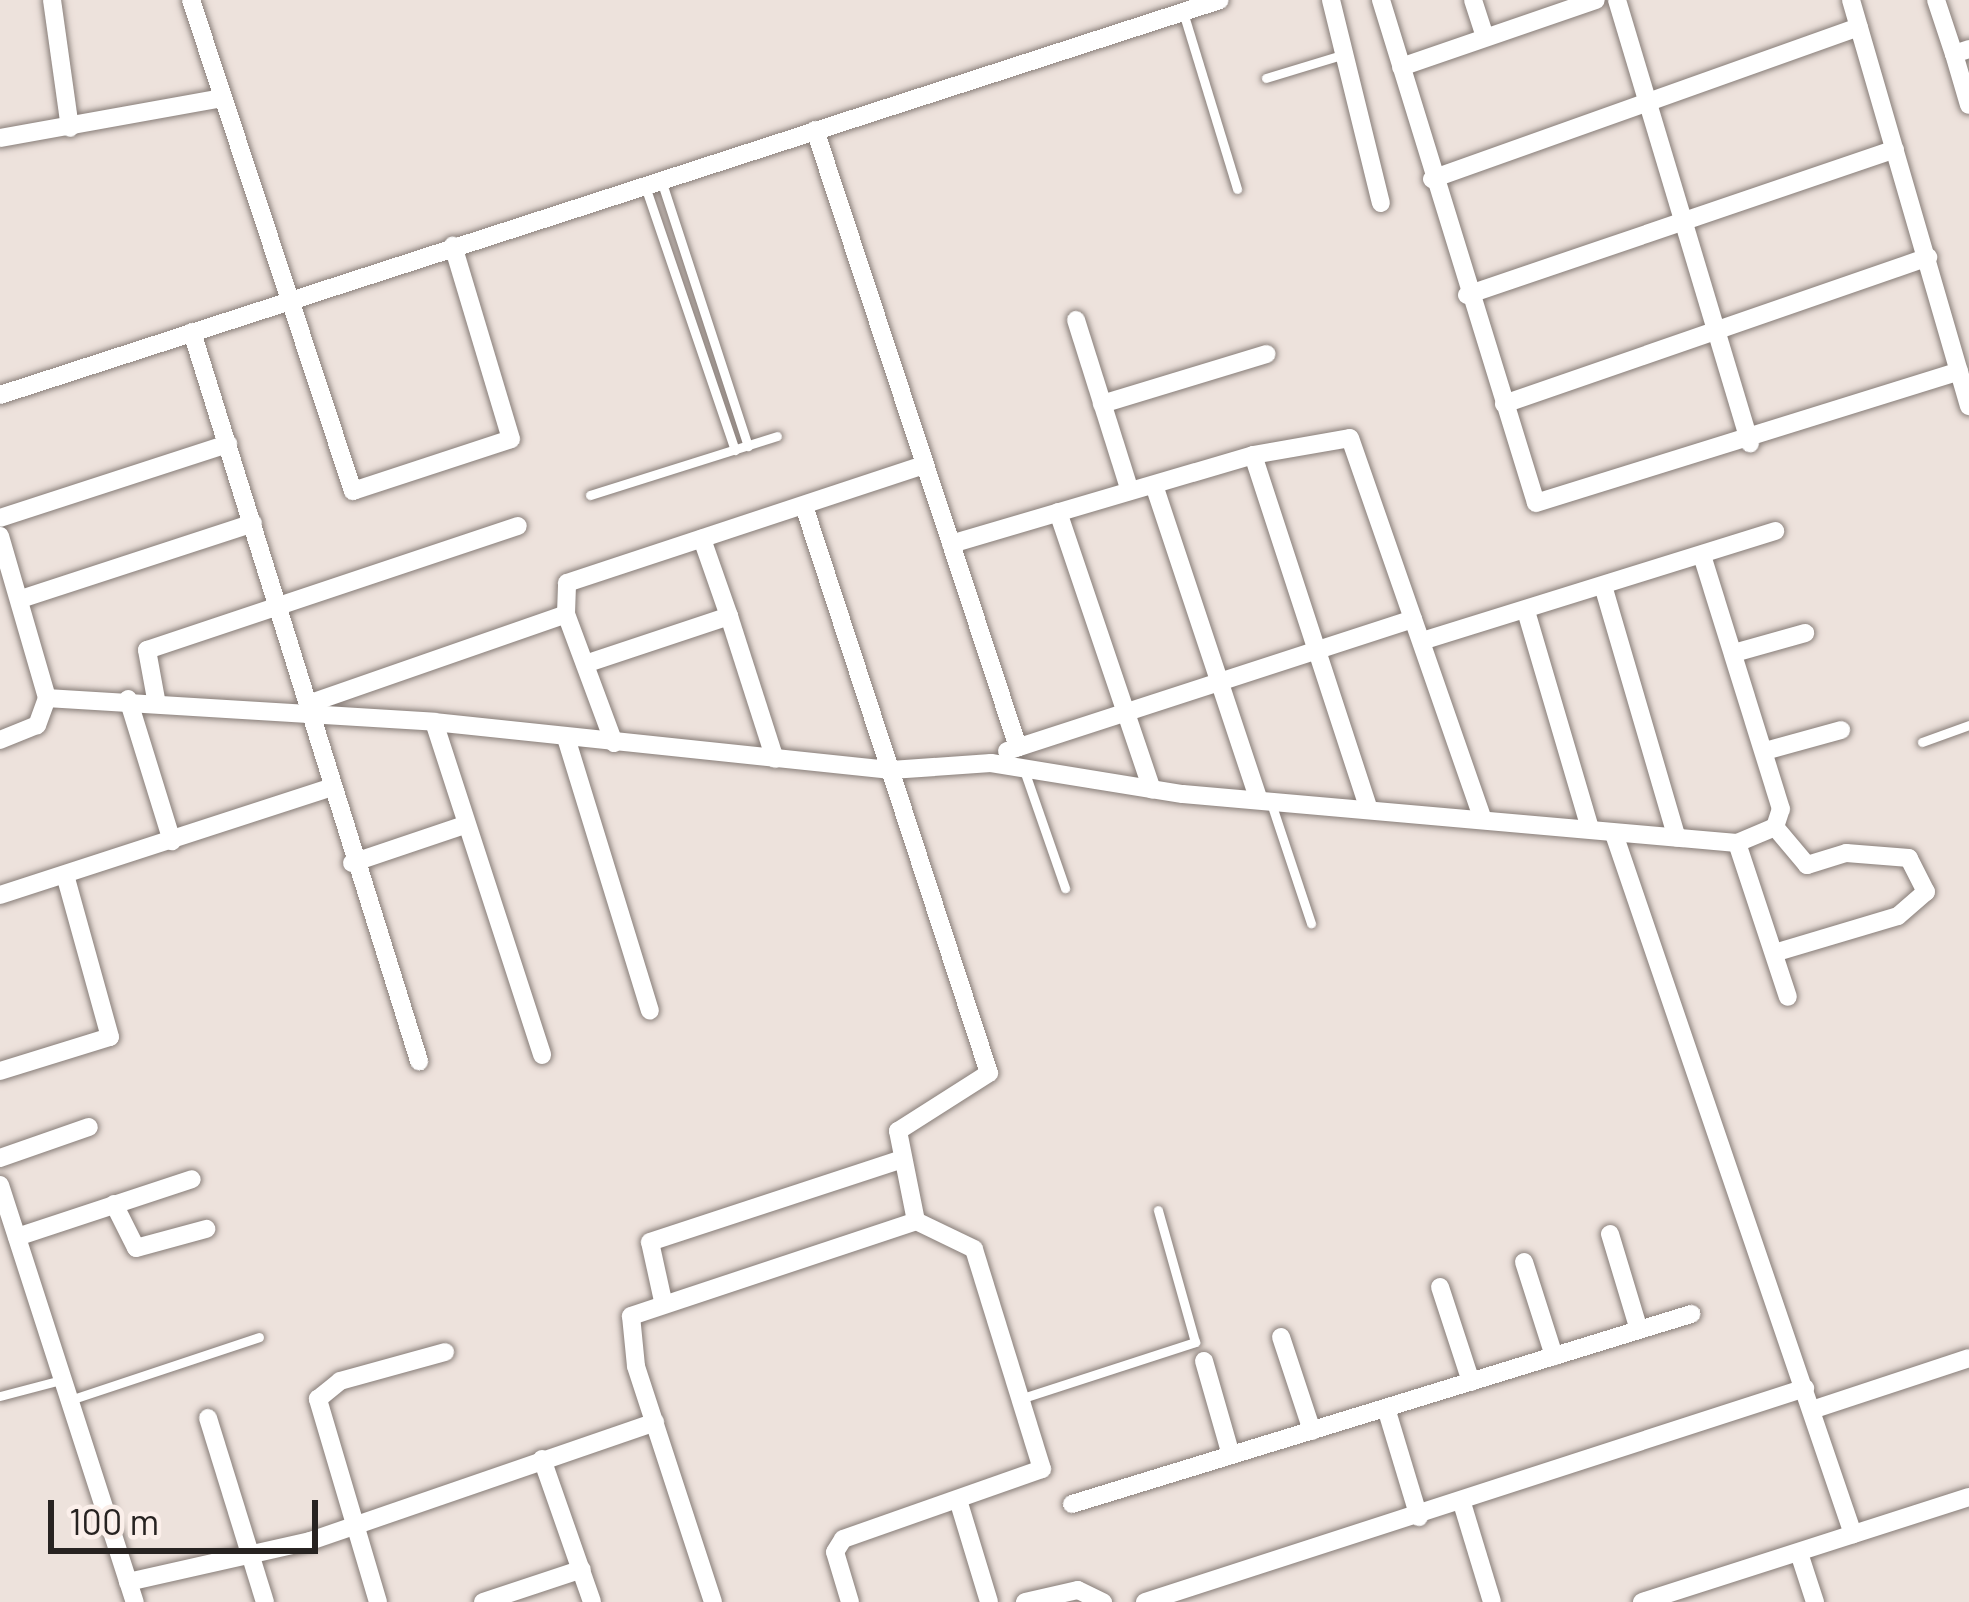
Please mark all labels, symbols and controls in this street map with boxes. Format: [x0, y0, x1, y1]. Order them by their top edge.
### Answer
scale bar [54, 1476, 324, 1550]
text: 100 m [69, 1499, 159, 1542]

